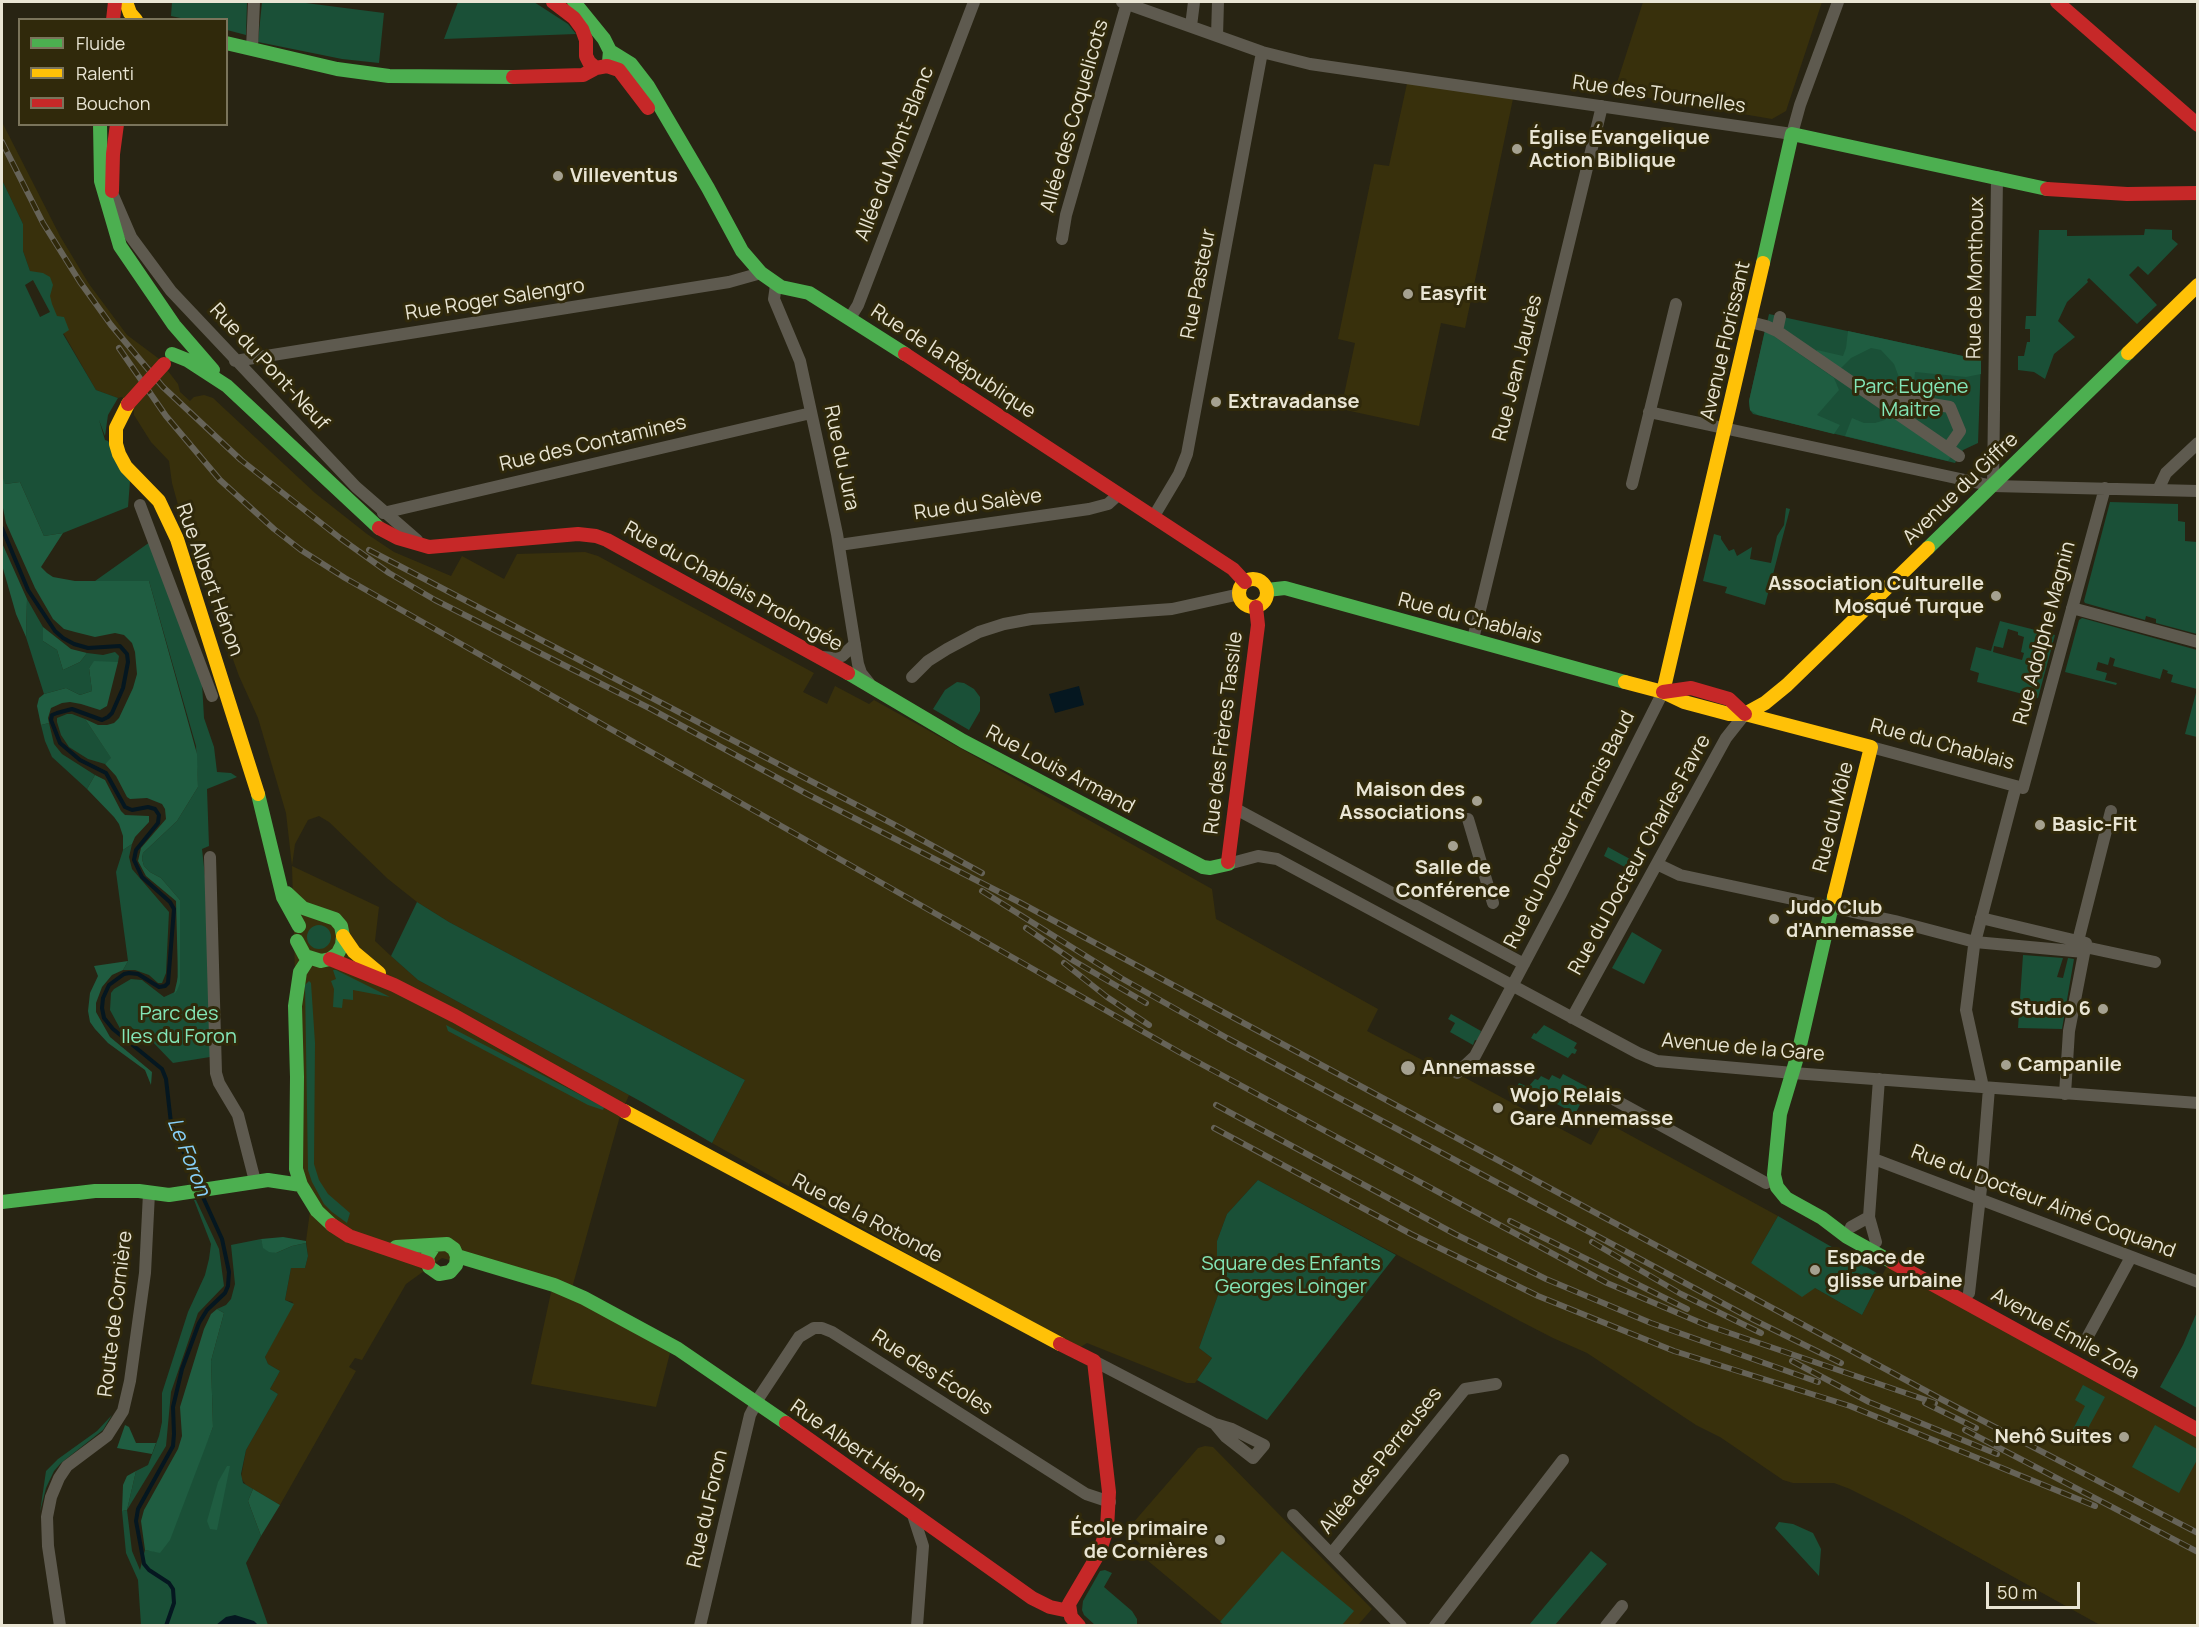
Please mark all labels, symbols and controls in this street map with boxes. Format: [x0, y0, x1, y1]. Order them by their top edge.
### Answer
street label: Allée des Coquelicots [1036, 17, 1114, 215]
legend [18, 18, 228, 126]
text: Fluide [76, 31, 125, 55]
text: Ralenti [76, 61, 134, 85]
street label: Allée du Mont-Blanc [851, 63, 939, 245]
street label: Rue des Tournelles [1571, 71, 1747, 119]
text: Bouchon [76, 91, 150, 115]
place label: Église Évangelique Action Biblique [1529, 126, 1710, 173]
marker: Église Évangelique Action Biblique [1510, 142, 1524, 156]
place label: Villeventus [570, 164, 678, 188]
marker: Villeventus [551, 169, 565, 183]
street label: Rue de Monthoux [1963, 197, 1989, 359]
street label: Rue Pasteur [1177, 227, 1221, 341]
street label: Avenue Florissant [1696, 259, 1756, 423]
street label: Rue Roger Salengro [404, 274, 586, 326]
place label: Easyfit [1420, 282, 1487, 306]
marker: Easyfit [1401, 287, 1415, 301]
street label: Rue Jean Jaurès [1488, 293, 1548, 443]
street label: Rue du Pont-Neuf [204, 299, 334, 435]
street label: Rue de la République [866, 300, 1040, 424]
park label: Parc Eugène Maitre [1854, 375, 1968, 422]
place label: Extravadanse [1228, 390, 1360, 414]
marker: Extravadanse [1209, 395, 1223, 409]
street label: Rue du Jura [818, 403, 864, 513]
street label: Rue des Contamines [497, 411, 689, 477]
street label: Avenue du Giffre [1898, 428, 2024, 550]
street label: Rue du Salève [913, 484, 1043, 526]
street label: Rue Albert Hénon [170, 500, 248, 660]
street label: Rue du Chablais Prolongée [619, 517, 847, 657]
street label: Rue Adolphe Magnin [2009, 539, 2081, 727]
place label: Association Culturelle Mosqué Turque [1768, 572, 1984, 619]
street label: Rue du Chablais [1395, 588, 1545, 650]
marker: Association Culturelle Mosqué Turque [1989, 589, 2003, 603]
street label: Rue des Frères Tassile [1200, 630, 1248, 836]
street label: Rue du Docteur Francis Baud [1500, 707, 1640, 953]
street label: Rue du Chablais [1867, 714, 2017, 776]
street label: Rue Louis Armand [982, 721, 1138, 819]
street label: Rue du Docteur Charles Favre [1564, 731, 1716, 979]
street label: Rue du Môle [1809, 759, 1859, 875]
place label: Maison des Associations [1339, 778, 1465, 825]
marker: Maison des Associations [1470, 794, 1484, 808]
place label: Basic-Fit [2052, 813, 2137, 837]
marker: Basic-Fit [2033, 818, 2047, 832]
marker: Salle de Conférence [1446, 839, 1460, 853]
place label: Salle de Conférence [1396, 856, 1510, 903]
place label: Judo Club d'Annemasse [1786, 896, 1914, 943]
marker: Judo Club d'Annemasse [1767, 912, 1781, 926]
place label: Studio 6 [2010, 997, 2091, 1021]
park label: Parc des Iles du Foron [121, 1002, 237, 1049]
marker: Studio 6 [2096, 1002, 2110, 1016]
street label: Avenue de la Gare [1660, 1029, 1826, 1067]
place label: Campanile [2018, 1053, 2122, 1077]
place label: Annemasse [1422, 1056, 1535, 1080]
marker: Campanile [1999, 1058, 2013, 1072]
marker: Annemasse [1399, 1059, 1417, 1077]
place label: Wojo Relais Gare Annemasse [1510, 1084, 1673, 1131]
marker: Wojo Relais Gare Annemasse [1491, 1101, 1505, 1115]
water label: Le Foron [161, 1114, 215, 1200]
street label: Rue du Docteur Aimé Coquand [1907, 1140, 2179, 1264]
street label: Rue de la Rotonde [788, 1169, 946, 1269]
street label: Route de Cornière [94, 1229, 138, 1399]
place label: Espace de glisse urbaine [1827, 1246, 1963, 1293]
park label: Square des Enfants Georges Loinger [1201, 1252, 1381, 1299]
marker: Espace de glisse urbaine [1808, 1263, 1822, 1277]
street label: Avenue Émile Zola [1987, 1283, 2143, 1385]
street label: Rue des Écoles [867, 1325, 997, 1421]
street label: Allée des Perreuses [1315, 1383, 1447, 1539]
street label: Rue Albert Hénon [785, 1395, 931, 1507]
place label: Nehô Suites [1994, 1425, 2112, 1449]
marker: Nehô Suites [2117, 1430, 2131, 1444]
street label: Rue du Foron [683, 1448, 733, 1570]
place label: École primaire de Cornières [1070, 1517, 1208, 1564]
marker: École primaire de Cornières [1213, 1533, 1227, 1547]
scale bar [1989, 1570, 2084, 1608]
text: 50 m [1997, 1580, 2037, 1604]

